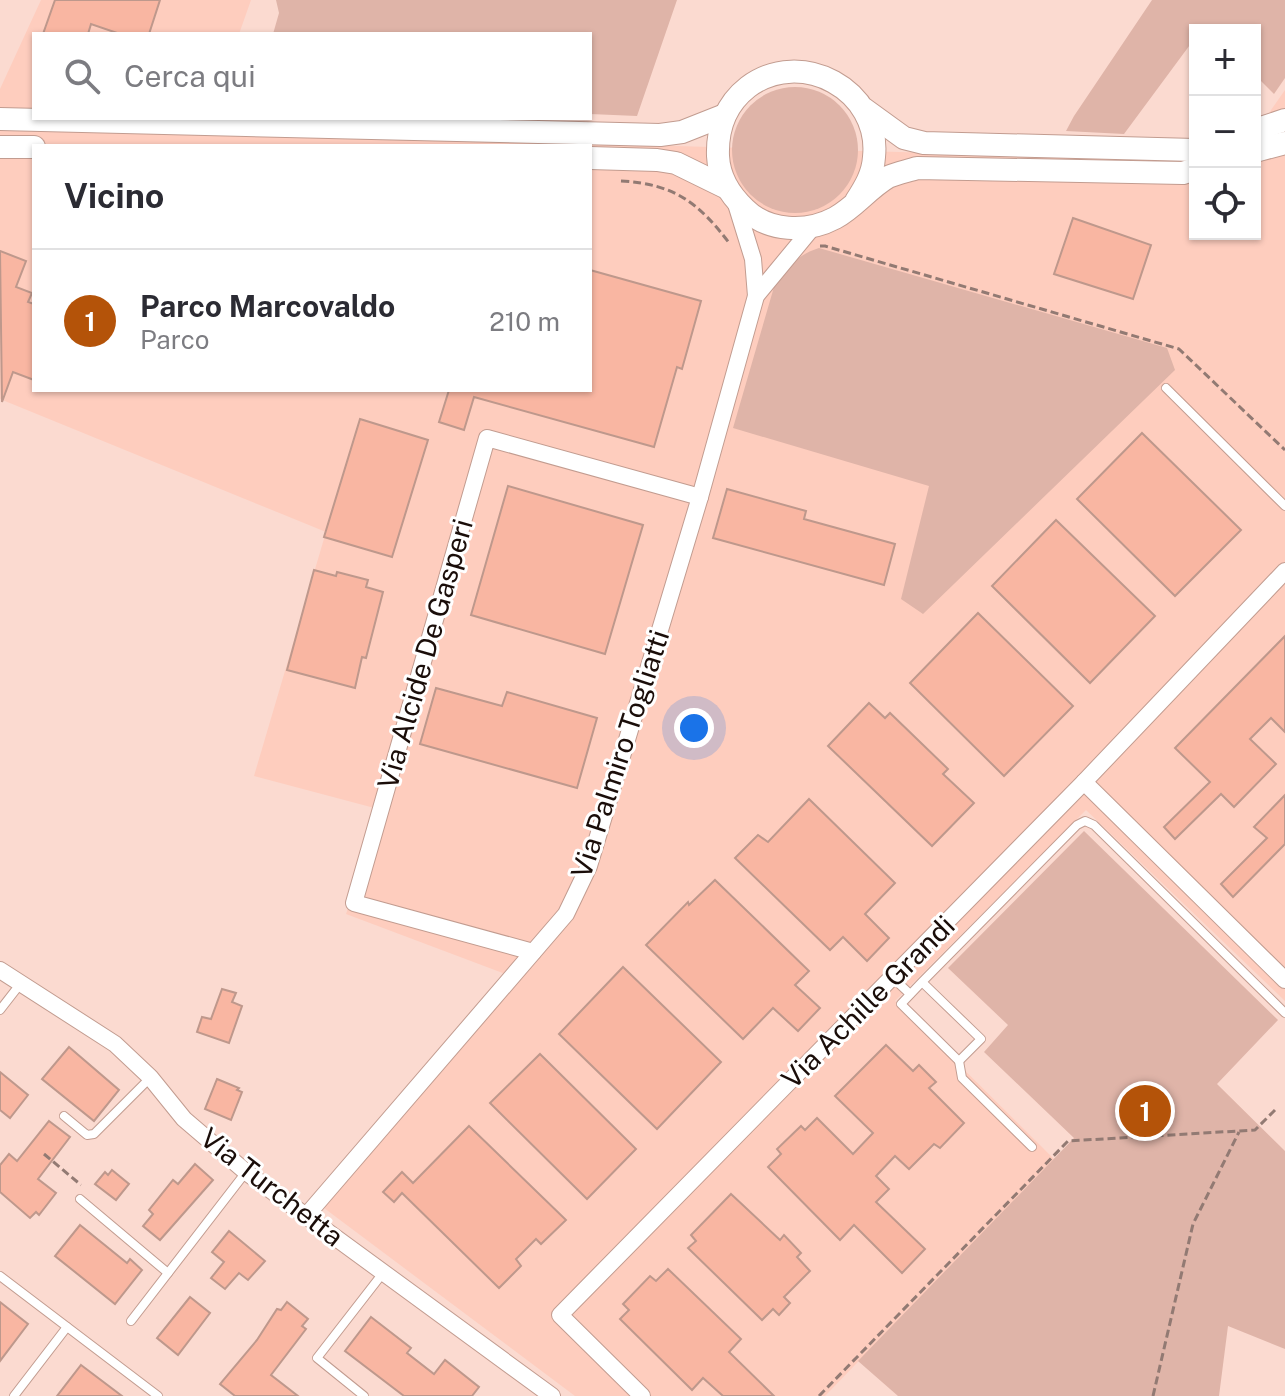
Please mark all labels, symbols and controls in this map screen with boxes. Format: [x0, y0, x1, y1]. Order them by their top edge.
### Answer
map controls [1189, 24, 1261, 240]
button: + [1189, 24, 1261, 96]
search box [32, 32, 592, 120]
icon: search [60, 54, 104, 98]
text: Cerca qui [124, 58, 256, 94]
button: − [1189, 96, 1261, 168]
button: locate [1189, 168, 1261, 240]
text: Vicino [64, 176, 164, 216]
text: Parco Marcovaldo [140, 288, 395, 324]
text: 1 [84, 306, 96, 337]
text: 210 m [489, 306, 560, 337]
text: Parco [140, 324, 209, 355]
street label: Via Alcide De Gasperi [370, 515, 479, 793]
street label: Via Palmiro Togliatti [564, 625, 675, 882]
your location [674, 708, 714, 748]
street label: Via Achille Grandi [774, 908, 961, 1095]
pin: 1 [1119, 1081, 1171, 1141]
street label: Via Turchetta [194, 1121, 350, 1253]

